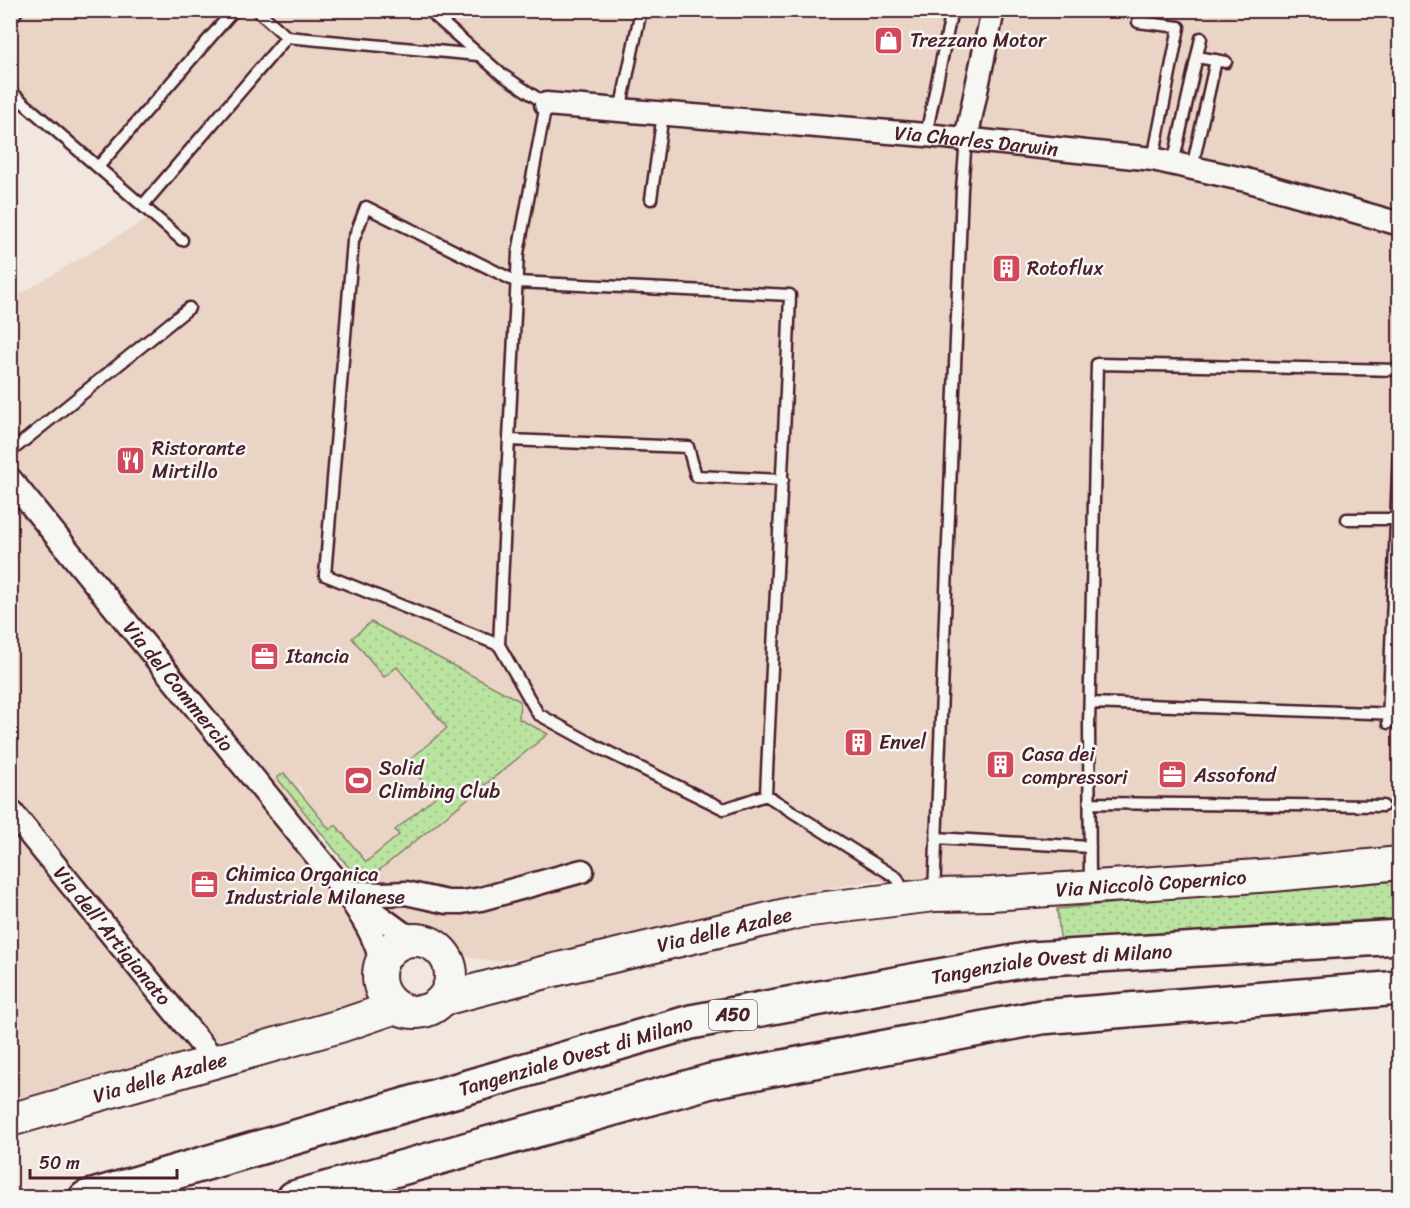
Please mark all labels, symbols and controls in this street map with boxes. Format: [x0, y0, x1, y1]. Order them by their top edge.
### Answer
place label: Trezzano Motor [910, 23, 1047, 58]
shop icon: Trezzano Motor [873, 24, 905, 56]
street label: Via Charles Darwin [893, 115, 1060, 167]
place label: Rotoflux [1027, 251, 1104, 286]
building icon: Rotoflux [990, 252, 1022, 284]
place label: Ristorante Mirtillo [152, 431, 246, 489]
restaurant icon: Ristorante Mirtillo [115, 444, 147, 476]
street label: Via del Commercio [114, 613, 243, 760]
place label: Itancia [285, 639, 349, 674]
office icon: Itancia [249, 640, 281, 672]
place label: Envel [879, 725, 926, 760]
building icon: Envel [842, 726, 874, 758]
place label: Casa dei compressori [1022, 737, 1129, 795]
building icon: Casa dei compressori [985, 749, 1017, 781]
place label: Solid Climbing Club [379, 751, 500, 809]
place label: Assofond [1193, 758, 1277, 793]
office icon: Assofond [1157, 759, 1189, 791]
sports icon: Solid Climbing Club [342, 764, 374, 796]
place label: Chimica Organica Industriale Milanese [225, 857, 405, 915]
street label: Via dell'Artigianato [44, 858, 180, 1014]
street label: Via Niccolò Copernico [1055, 860, 1248, 908]
office icon: Chimica Organica Industriale Milanese [189, 869, 221, 901]
street label: Via delle Azalee [653, 897, 796, 963]
street label: Tangenziale Ovest di Milano [928, 934, 1173, 995]
road number: A50 [709, 1000, 757, 1030]
street label: Tangenziale Ovest di Milano [454, 1005, 697, 1107]
street label: Via delle Azalee [89, 1042, 231, 1113]
scale bar [30, 1142, 177, 1180]
text: 50 m [39, 1147, 80, 1179]

